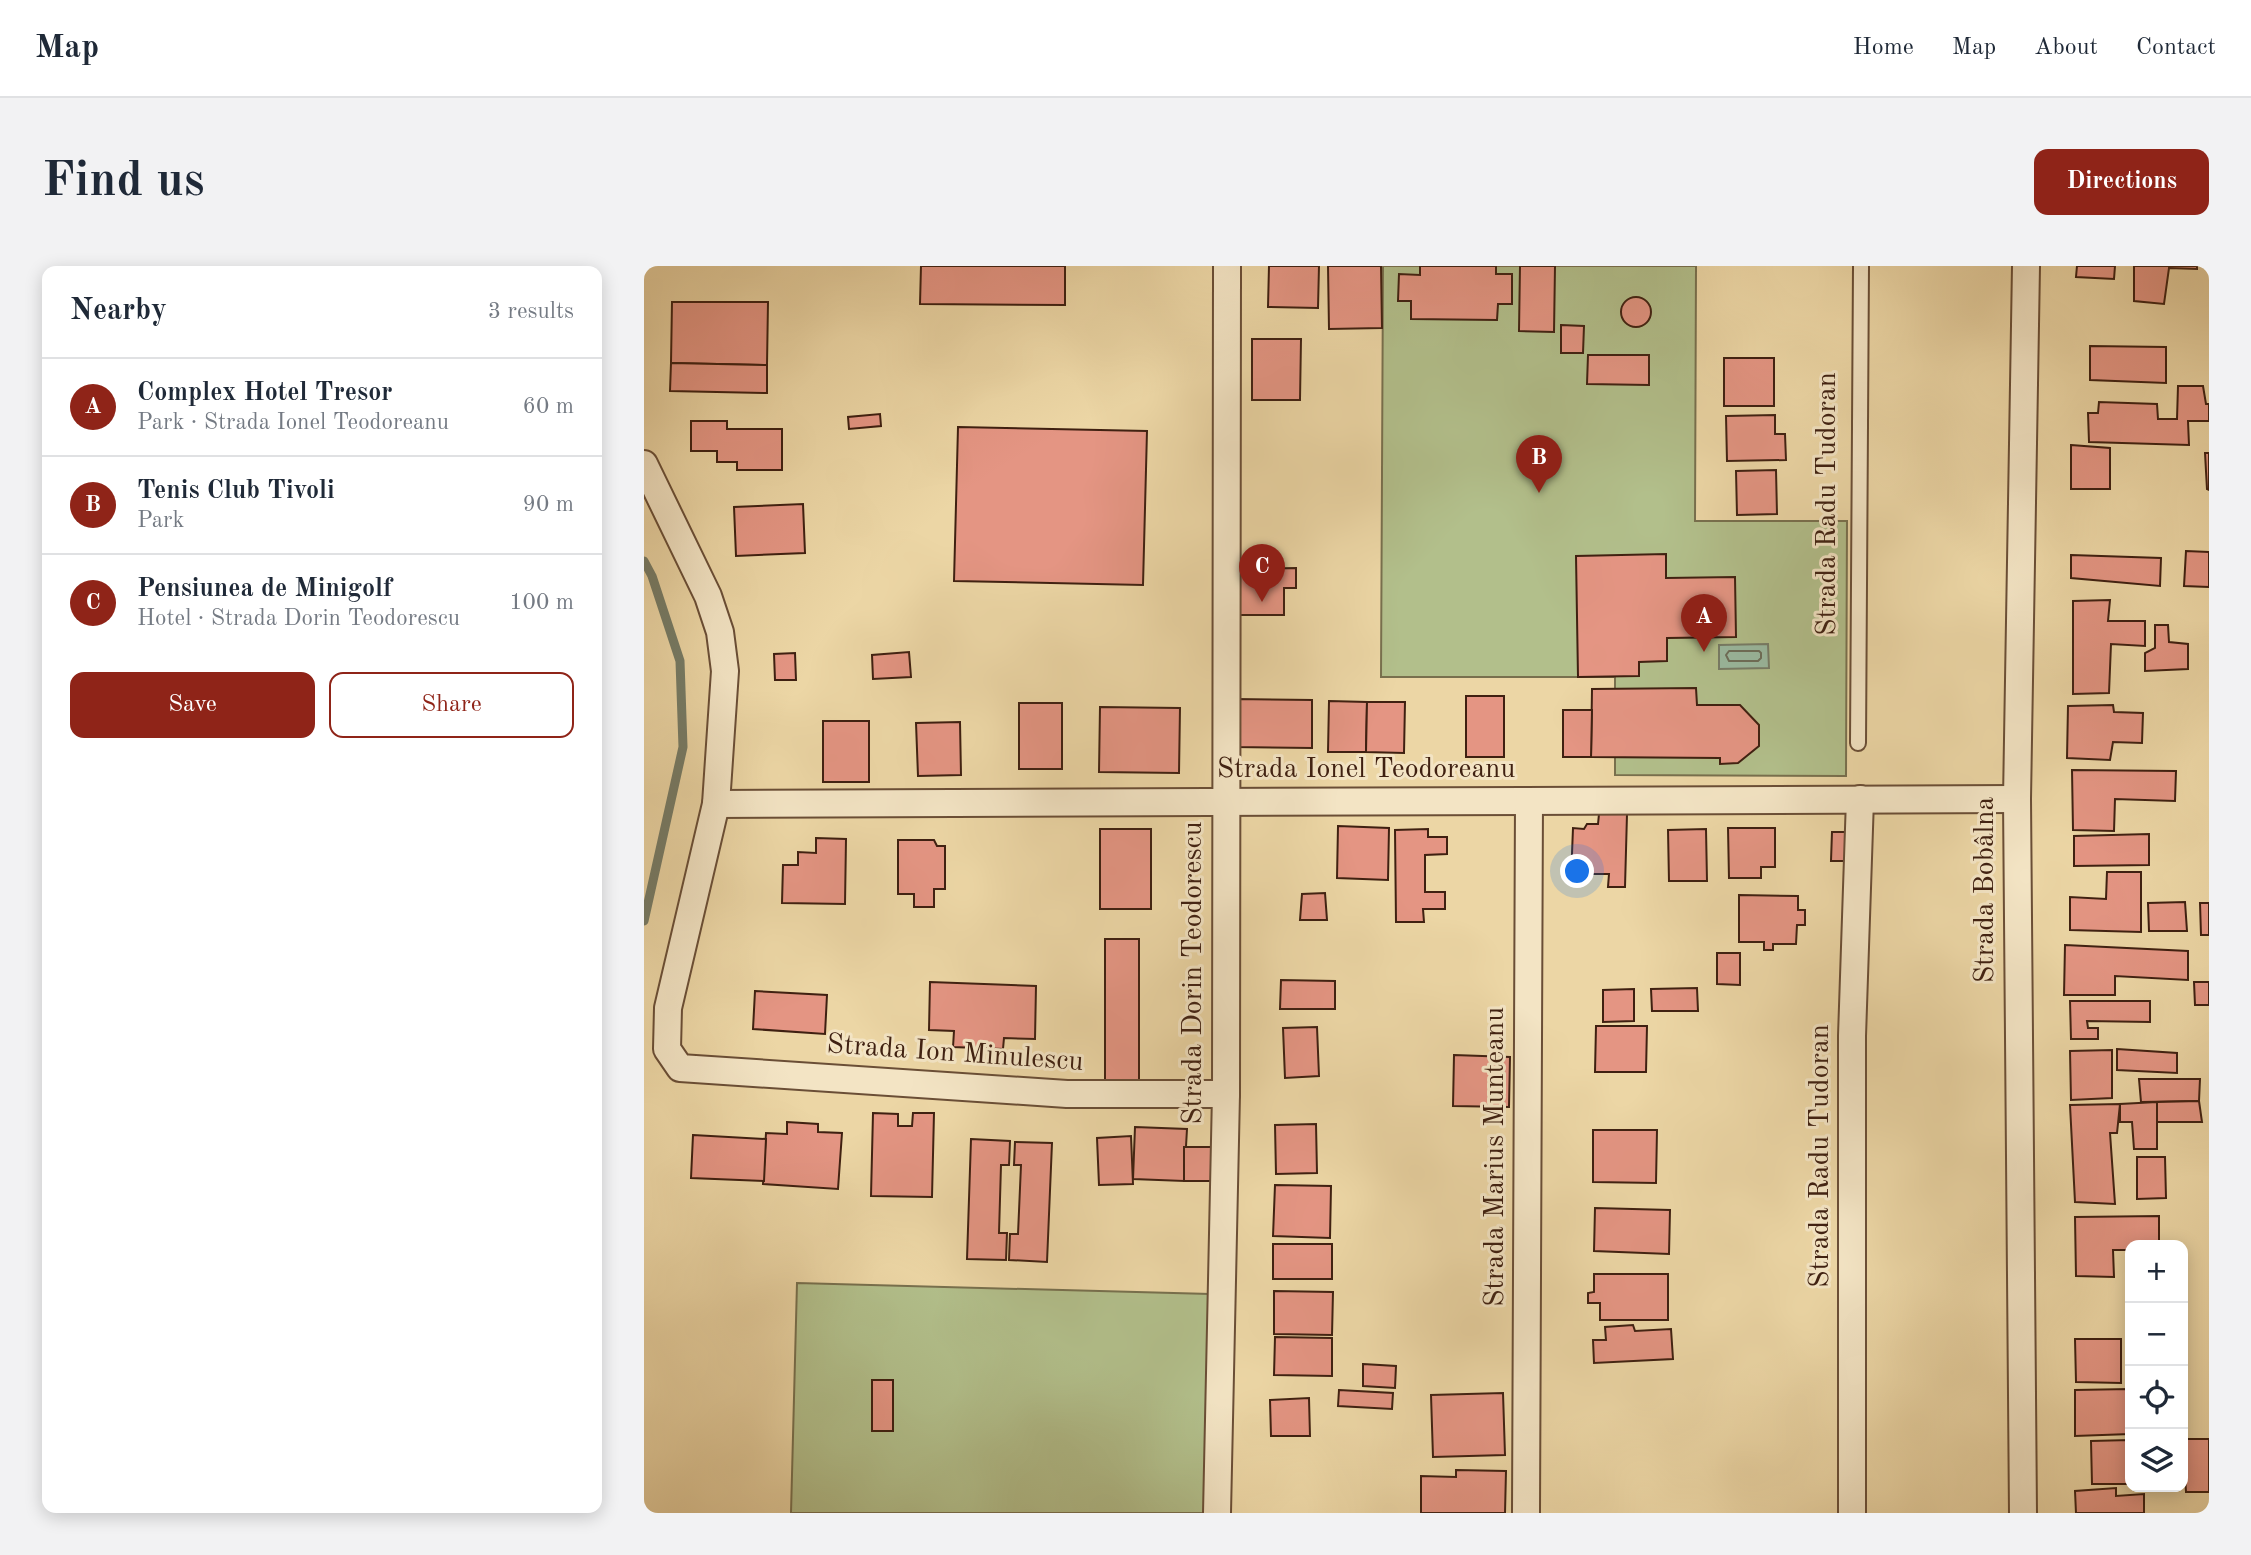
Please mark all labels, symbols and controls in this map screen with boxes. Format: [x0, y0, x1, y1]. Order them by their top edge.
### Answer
text: Map [35, 32, 99, 65]
text: Home [1853, 36, 1914, 60]
text: Map [1952, 36, 1996, 60]
text: About [2034, 36, 2098, 60]
text: Contact [2136, 36, 2216, 60]
button: Directions [2034, 149, 2209, 215]
text: Find us [42, 158, 205, 207]
text: Nearby [70, 296, 167, 326]
text: 3 results [488, 300, 574, 323]
street label: Strada Radu Tudoran [1814, 372, 1842, 636]
text: Complex Hotel Tresor [137, 380, 393, 406]
text: A [84, 395, 102, 418]
text: 60 m [523, 395, 574, 418]
text: Park · Strada Ionel Teodoreanu [137, 411, 449, 434]
pin: B [1516, 435, 1562, 493]
text: Tenis Club Tivoli [137, 478, 335, 504]
text: B [85, 493, 101, 516]
text: 90 m [523, 493, 574, 516]
text: Park [137, 509, 184, 532]
pin: C [1239, 544, 1285, 602]
text: Pensiunea de Minigolf [137, 576, 392, 602]
text: C [85, 591, 101, 614]
text: 100 m [509, 591, 574, 614]
pin: A [1681, 594, 1727, 652]
text: Hotel · Strada Dorin Teodorescu [137, 607, 460, 630]
button: Save [70, 672, 315, 738]
button: Share [329, 672, 574, 738]
street label: Strada Ionel Teodoreanu [1217, 756, 1515, 784]
street label: Strada Bobâlna [1972, 797, 2000, 983]
street label: Strada Dorin Teodorescu [1180, 821, 1208, 1125]
your location [1560, 854, 1594, 888]
street label: Strada Marius Munteanu [1482, 1007, 1510, 1307]
street label: Strada Radu Tudoran [1807, 1024, 1835, 1288]
street label: Strada Ion Minulescu [826, 1031, 1084, 1077]
map controls [2125, 1240, 2188, 1492]
button: + [2125, 1240, 2188, 1303]
button: − [2125, 1303, 2188, 1366]
button: locate [2125, 1366, 2188, 1429]
button: layers [2125, 1429, 2188, 1492]

